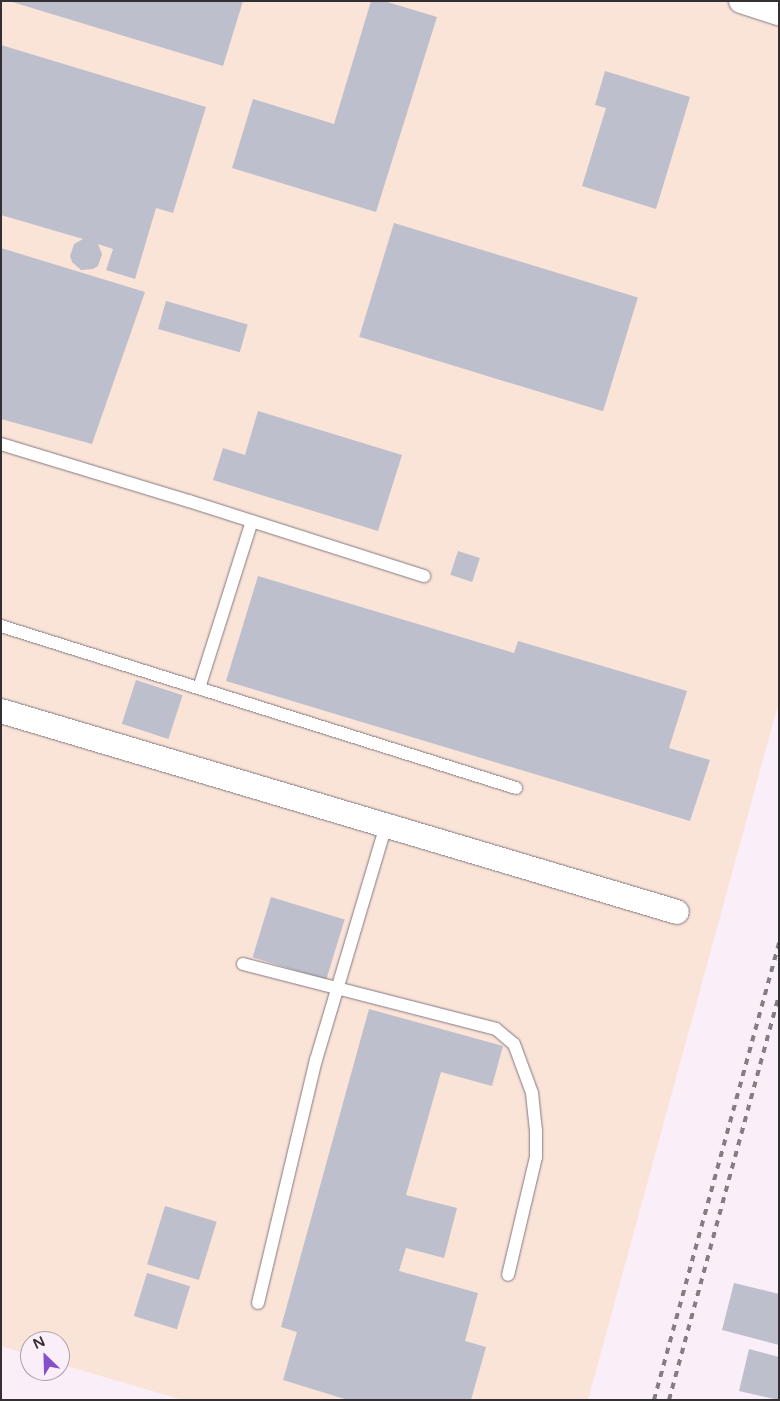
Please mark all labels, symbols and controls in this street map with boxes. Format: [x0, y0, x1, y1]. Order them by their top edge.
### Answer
north arrow [20, 1331, 70, 1381]
text: N [31, 1333, 48, 1353]

